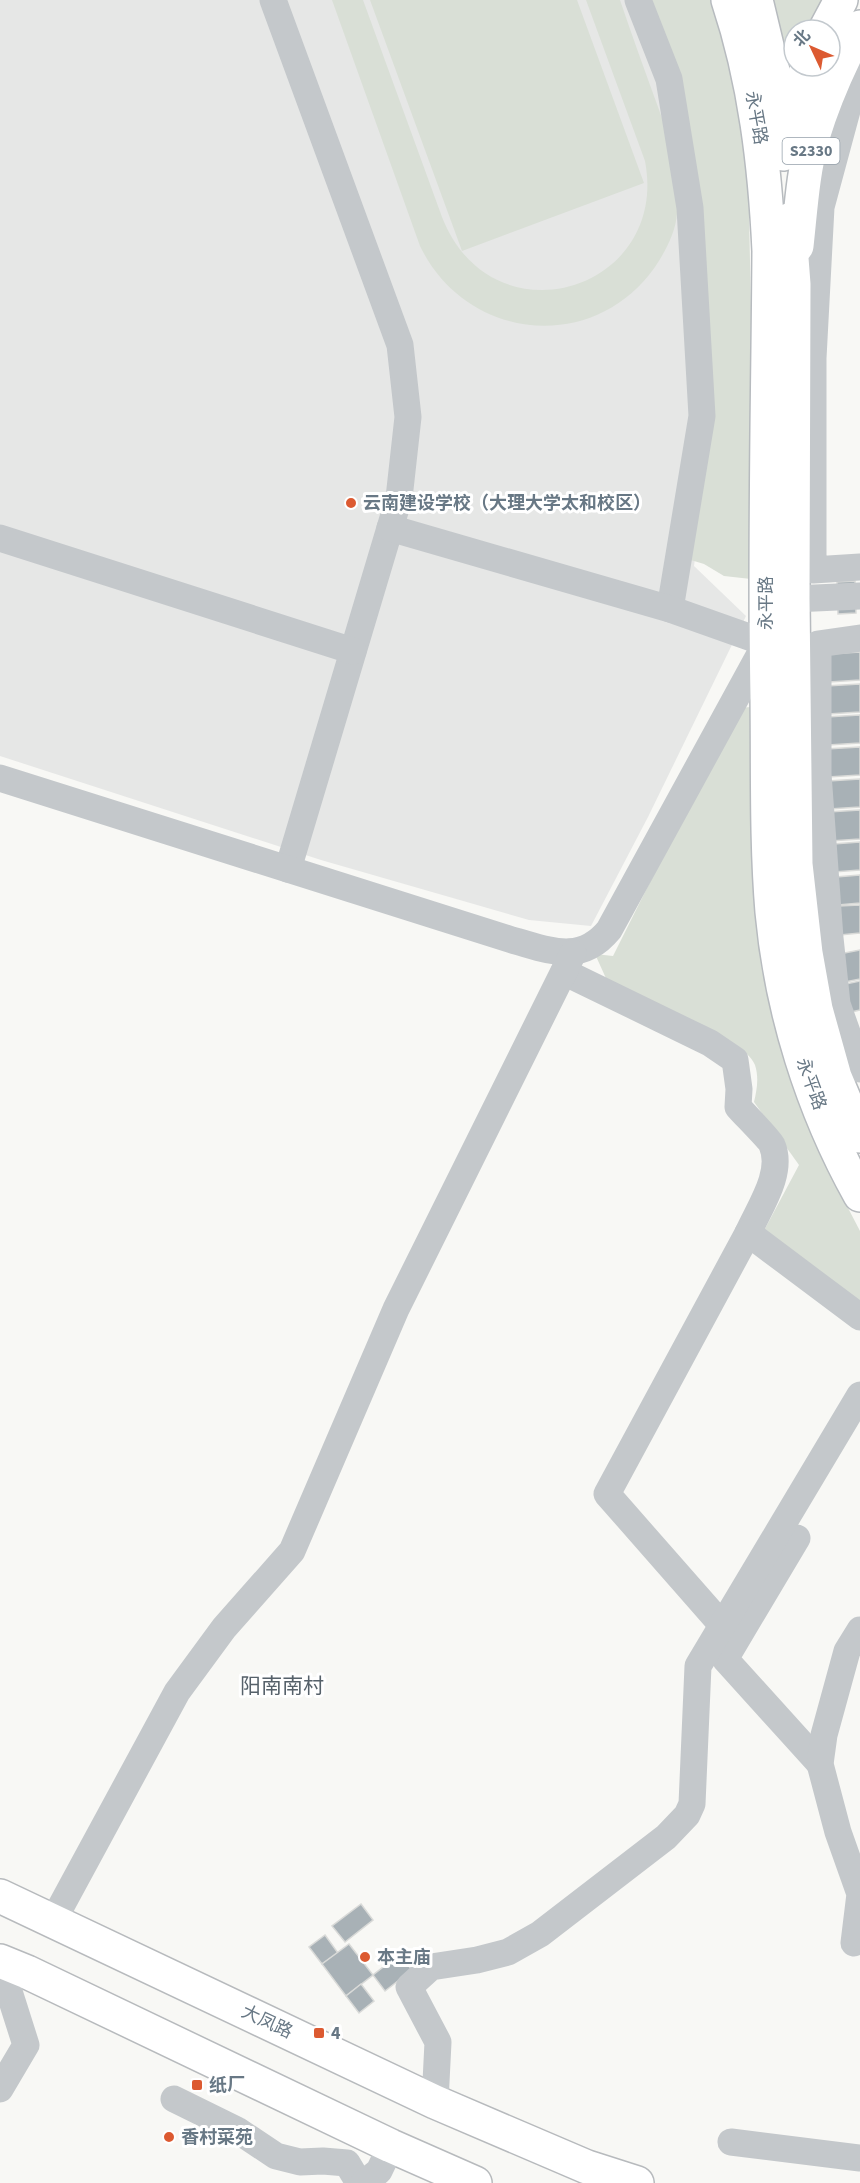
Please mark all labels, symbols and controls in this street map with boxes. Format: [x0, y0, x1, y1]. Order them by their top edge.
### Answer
north arrow [782, 18, 842, 78]
text: 北 [788, 25, 815, 52]
street label: 永平路 [739, 89, 773, 147]
road number: S2330 [782, 138, 840, 164]
place label: 云南建设学校（大理大学太和校区） [363, 491, 651, 516]
marker: 云南建设学校（大理大学太和校区） [344, 496, 358, 510]
street label: 永平路 [754, 576, 779, 630]
street label: 永平路 [790, 1054, 832, 1114]
district label: 阳南南村 [240, 1671, 324, 1701]
place label: 本主庙 [377, 1945, 431, 1970]
marker: 本主庙 [358, 1950, 372, 1964]
street label: 大凤路 [237, 1999, 297, 2045]
place label: 4 [331, 2021, 341, 2046]
marker: 4 [312, 2026, 326, 2040]
place label: 纸厂 [209, 2073, 245, 2098]
marker: 纸厂 [190, 2078, 204, 2092]
place label: 香村菜苑 [181, 2125, 253, 2150]
marker: 香村菜苑 [162, 2130, 176, 2144]

